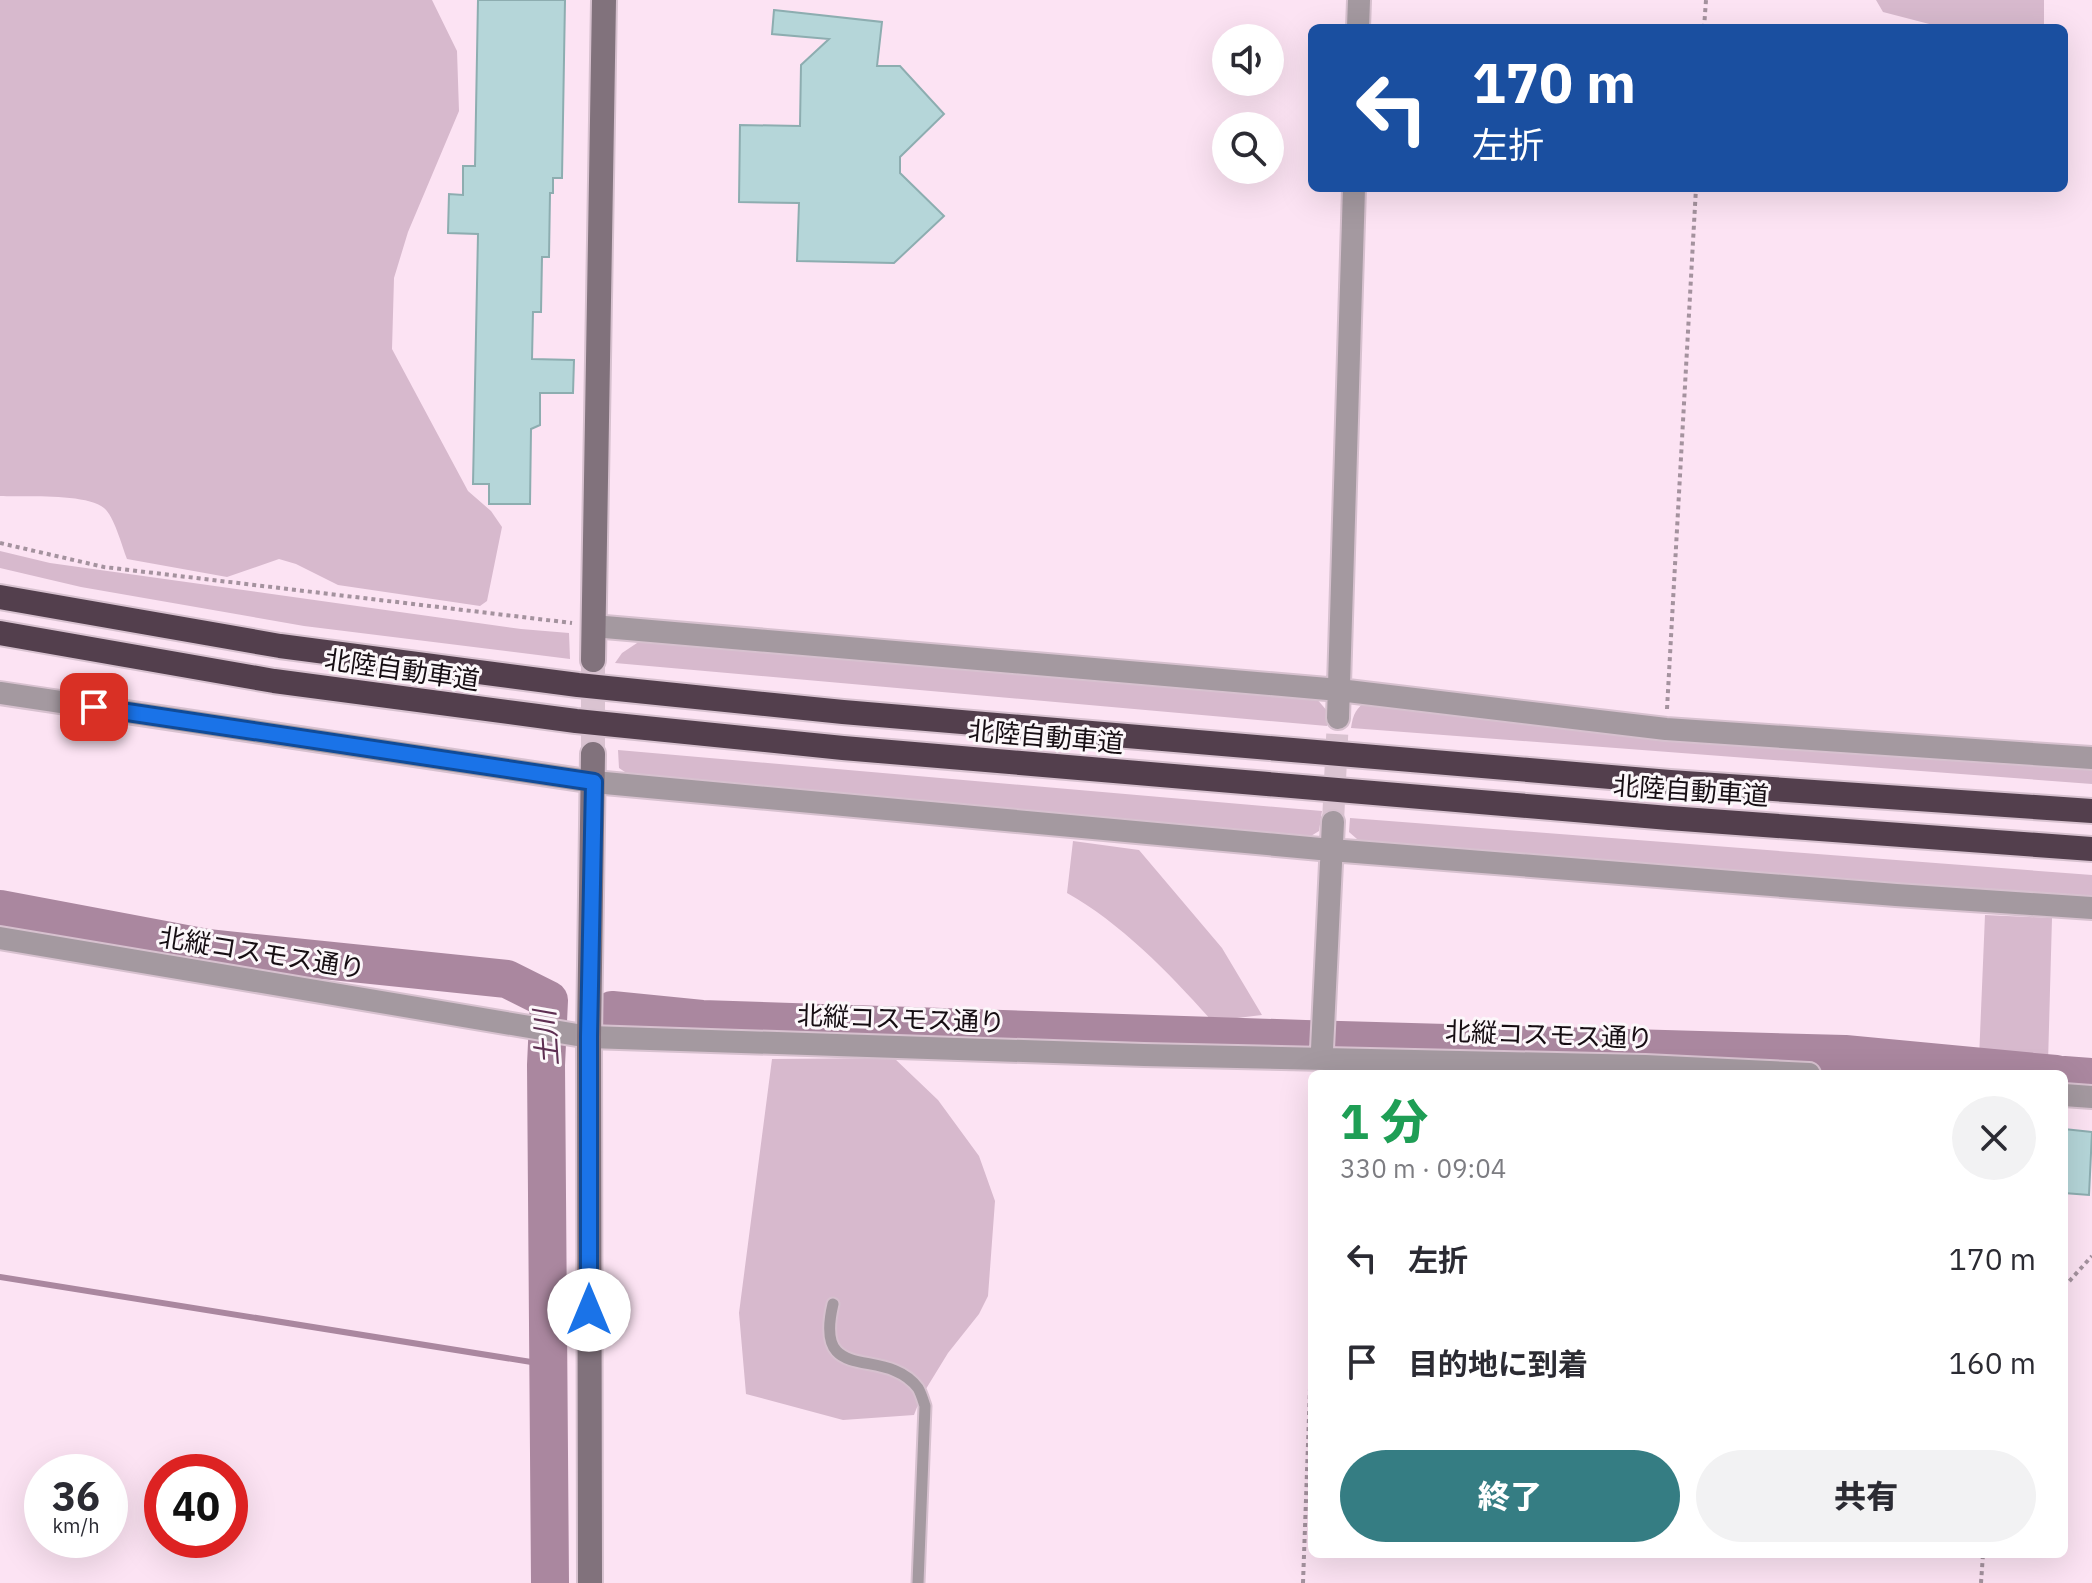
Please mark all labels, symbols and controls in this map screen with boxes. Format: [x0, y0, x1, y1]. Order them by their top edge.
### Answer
map controls [1212, 24, 1284, 184]
button: sound [1212, 24, 1284, 96]
text: 170 m [1472, 46, 1636, 118]
icon: left [1340, 56, 1444, 160]
button: search [1212, 112, 1284, 184]
text: 左折 [1472, 121, 1544, 168]
street label: 北陸自動車道 [323, 641, 482, 697]
pin [60, 673, 128, 741]
icon: arrive [72, 685, 116, 729]
street label: 北陸自動車道 [967, 712, 1125, 760]
street label: 北陸自動車道 [1612, 768, 1770, 812]
street label: 北縦コスモス通り [157, 919, 368, 985]
street label: 北縦コスモス通り [796, 997, 1006, 1039]
water label: 土川 [525, 1006, 566, 1067]
street label: 北縦コスモス通り [1444, 1013, 1654, 1055]
text: 1 分 [1340, 1090, 1428, 1152]
button: close [1952, 1096, 2036, 1180]
text: 330 m · 09:04 [1340, 1151, 1506, 1185]
icon: left [1340, 1236, 1384, 1280]
text: 170 m [1949, 1239, 2036, 1278]
text: 左折 [1408, 1240, 1468, 1279]
position arrow [547, 1268, 631, 1352]
icon: arrive [1340, 1340, 1384, 1384]
text: 160 m [1949, 1343, 2036, 1382]
text: 目的地に到着 [1408, 1344, 1588, 1383]
button: 終了 [1340, 1450, 1680, 1542]
button: 共有 [1696, 1450, 2036, 1542]
speed limit sign: 40 [144, 1454, 248, 1558]
text: 36 [52, 1470, 100, 1522]
text: km/h [52, 1512, 100, 1539]

